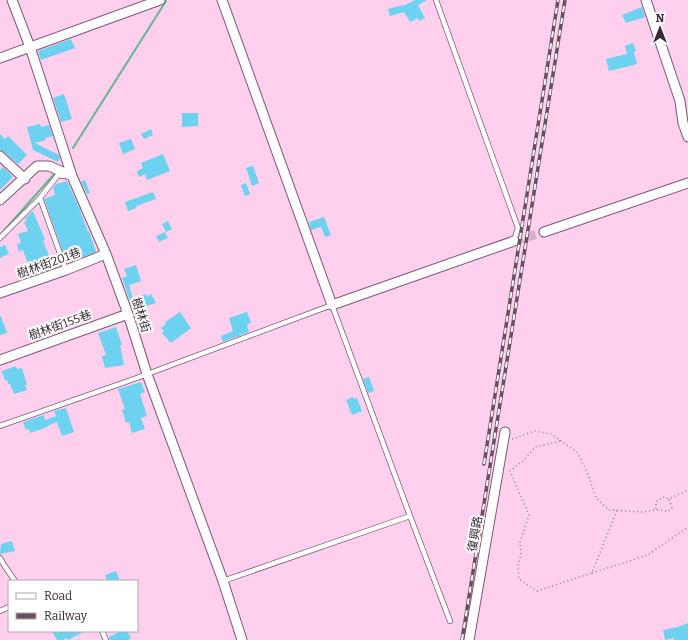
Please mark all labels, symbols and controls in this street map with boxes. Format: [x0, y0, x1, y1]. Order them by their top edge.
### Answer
north arrow [640, 8, 680, 48]
text: N [656, 12, 665, 25]
street label: 樹林街201巷 [15, 245, 83, 281]
street label: 樹林街 [129, 296, 153, 334]
street label: 樹林街155巷 [27, 307, 93, 343]
street label: 復興路 [465, 515, 485, 553]
legend [8, 580, 138, 632]
text: Road [44, 589, 72, 603]
text: Railway [44, 609, 88, 623]

